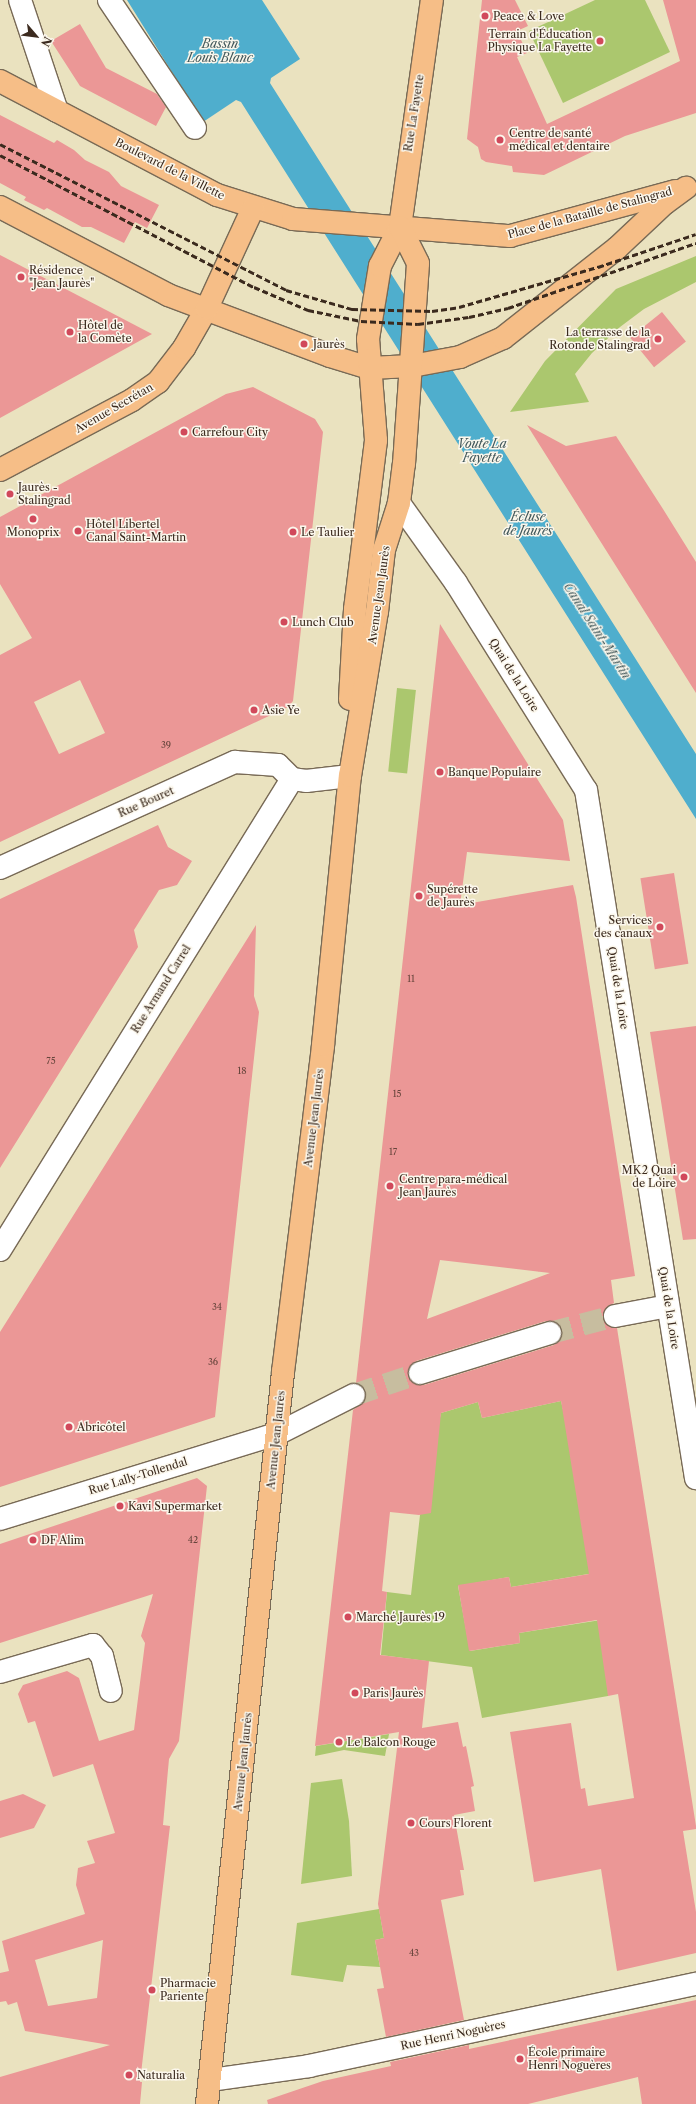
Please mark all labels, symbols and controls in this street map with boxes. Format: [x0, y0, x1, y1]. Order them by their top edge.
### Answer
place label: Peace & Love [493, 9, 564, 23]
marker: Peace & Love [480, 11, 490, 21]
north arrow [16, 16, 56, 56]
place label: Terrain d'Éducation Physique La Fayette [487, 28, 592, 54]
text: N [38, 34, 55, 49]
marker: Terrain d'Éducation Physique La Fayette [595, 36, 605, 46]
water label: Bassin Louis Blanc [187, 37, 253, 65]
street label: Rue La Fayette [401, 73, 427, 153]
place label: Centre de santé médical et dentaire [509, 127, 610, 153]
marker: Centre de santé médical et dentaire [494, 134, 506, 146]
street label: Boulevard de la Villette [113, 135, 227, 203]
street label: Place de la Bataille de Stalingrad [506, 185, 674, 241]
place label: Résidence "Jean Jaurès" [29, 264, 94, 290]
marker: Résidence "Jean Jaurès" [16, 272, 26, 282]
place label: Hôtel de la Comète [78, 319, 132, 345]
place label: La terrasse de la Rotonde Stalingrad [549, 326, 650, 352]
marker: Hôtel de la Comète [65, 327, 75, 337]
marker: La terrasse de la Rotonde Stalingrad [653, 334, 663, 344]
place label: Jaurès [313, 337, 345, 351]
marker: Jaurès [298, 338, 310, 350]
street label: Avenue Secrétan [73, 380, 155, 436]
place label: Carrefour City [192, 425, 268, 439]
marker: Carrefour City [179, 427, 189, 437]
water label: Voute La Fayette [457, 437, 507, 465]
place label: Jaurès - Stalingrad [18, 481, 71, 507]
marker: Jaurès - Stalingrad [5, 489, 15, 499]
water label: Écluse de Jaurès [503, 510, 553, 538]
marker: Monoprix [28, 514, 38, 524]
place label: Hôtel Libertel Canal Saint-Martin [86, 518, 186, 544]
place label: Monoprix [7, 525, 59, 539]
place label: Le Taulier [301, 525, 354, 539]
marker: Hôtel Libertel Canal Saint-Martin [73, 526, 83, 536]
marker: Le Taulier [288, 527, 298, 537]
street label: Avenue Jean Jaurès [366, 545, 392, 645]
water label: Canal Saint-Martin [561, 580, 633, 682]
place label: Lunch Club [292, 615, 354, 629]
marker: Lunch Club [279, 617, 289, 627]
street label: Quai de la Loire [486, 636, 542, 714]
place label: Asie Ye [262, 703, 300, 717]
marker: Asie Ye [249, 705, 259, 715]
house number: 39 [161, 740, 171, 750]
place label: Banque Populaire [448, 765, 541, 779]
marker: Banque Populaire [435, 767, 445, 777]
street label: Rue Bouret [116, 784, 176, 820]
place label: Supérette de Jaurès [427, 883, 478, 909]
marker: Supérette de Jaurès [414, 891, 424, 901]
place label: Services des canaux [594, 914, 652, 940]
marker: Services des canaux [655, 922, 665, 932]
street label: Rue Armand Carrel [128, 942, 194, 1036]
street label: Quai de la Loire [605, 946, 631, 1030]
house number: 11 [407, 974, 415, 984]
house number: 75 [46, 1056, 56, 1066]
house number: 18 [237, 1066, 247, 1076]
street label: Avenue Jean Jaurès [301, 1068, 327, 1168]
house number: 15 [393, 1089, 401, 1099]
house number: 17 [389, 1147, 397, 1157]
place label: MK2 Quai de Loire [622, 1164, 676, 1190]
marker: MK2 Quai de Loire [679, 1172, 689, 1182]
place label: Centre para-médical Jean Jaurès [399, 1173, 507, 1199]
marker: Centre para-médical Jean Jaurès [384, 1180, 396, 1192]
street label: Quai de la Loire [656, 1266, 682, 1350]
house number: 34 [212, 1302, 222, 1312]
house number: 36 [208, 1357, 218, 1367]
street label: Avenue Jean Jaurès [264, 1390, 288, 1490]
place label: Abricôtel [77, 1420, 126, 1434]
marker: Abricôtel [64, 1422, 74, 1432]
street label: Rue Lally-Tollendal [87, 1455, 189, 1497]
place label: Kavi Supermarket [128, 1499, 222, 1513]
marker: Kavi Supermarket [115, 1501, 125, 1511]
place label: DF Alim [41, 1533, 85, 1547]
marker: DF Alim [28, 1535, 38, 1545]
house number: 42 [188, 1535, 198, 1545]
place label: Marché Jaurès 19 [356, 1610, 445, 1624]
marker: Marché Jaurès 19 [343, 1612, 353, 1622]
place label: Paris Jaurès [363, 1686, 423, 1700]
marker: Paris Jaurès [350, 1688, 360, 1698]
street label: Avenue Jean Jaurès [231, 1712, 255, 1812]
place label: Le Balcon Rouge [347, 1735, 436, 1749]
marker: Le Balcon Rouge [334, 1737, 344, 1747]
place label: Cours Florent [419, 1816, 492, 1830]
marker: Cours Florent [406, 1818, 416, 1828]
house number: 43 [409, 1948, 419, 1958]
place label: Pharmacie Pariente [160, 1977, 216, 2003]
marker: Pharmacie Pariente [147, 1985, 157, 1995]
street label: Rue Henri Noguères [399, 2017, 507, 2053]
place label: École primaire Henri Noguères [528, 2046, 611, 2072]
marker: École primaire Henri Noguères [515, 2054, 525, 2064]
place label: Naturalia [137, 2068, 185, 2082]
marker: Naturalia [124, 2070, 134, 2080]

